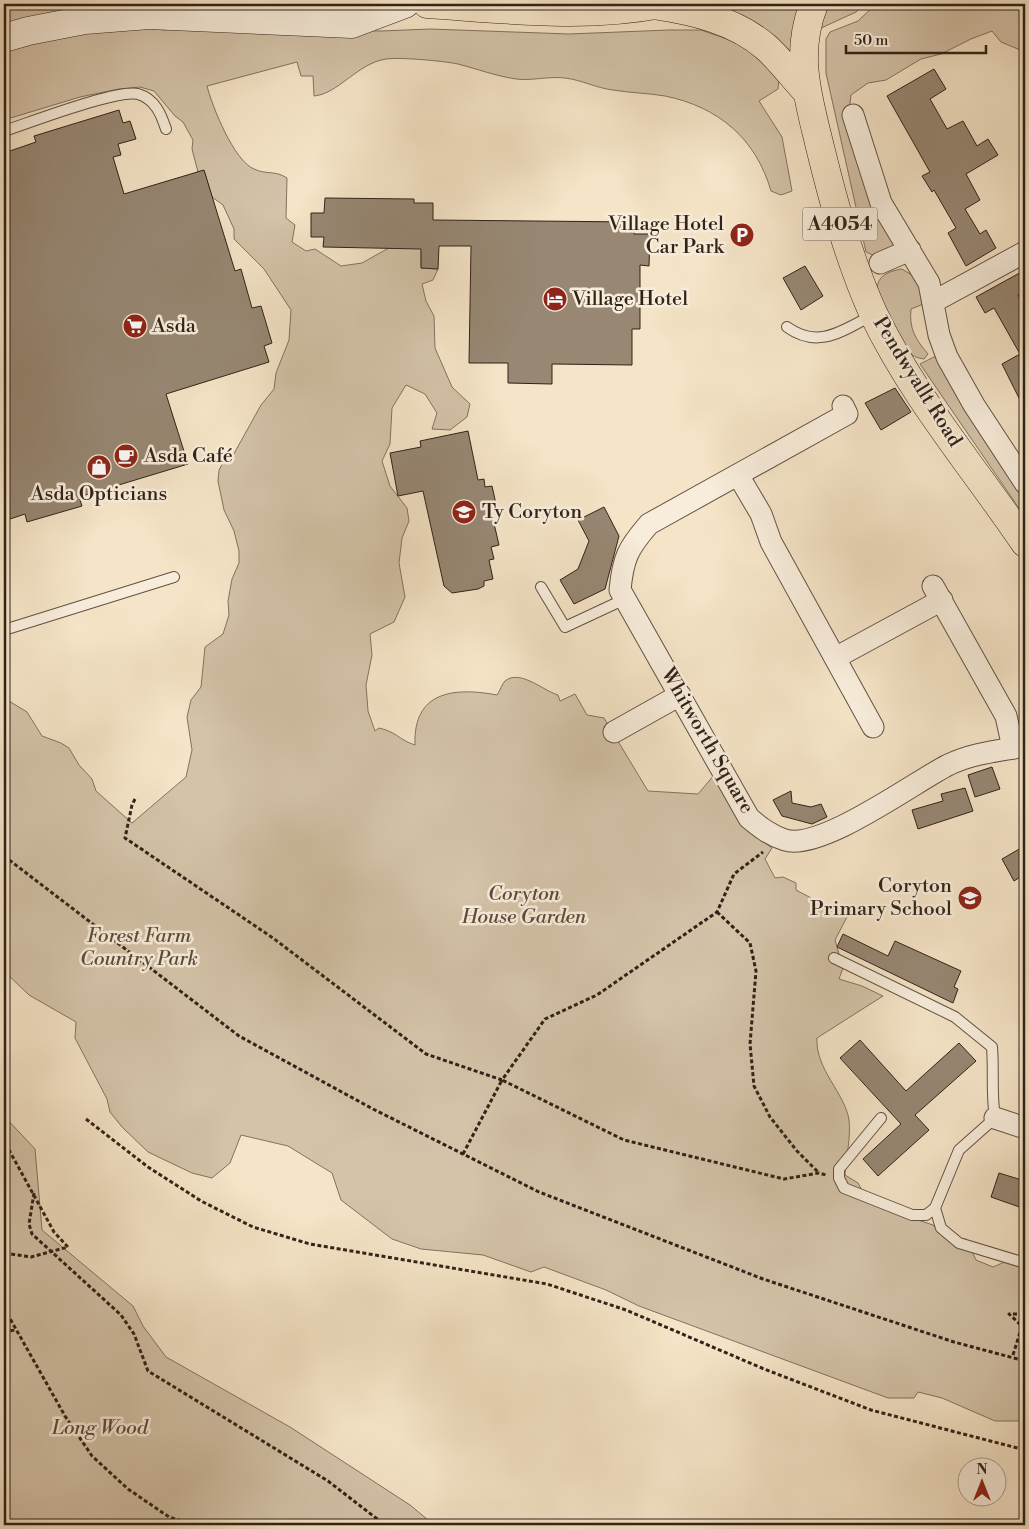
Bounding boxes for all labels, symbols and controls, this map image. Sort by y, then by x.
scale bar [846,22,986,54]
text: 50 m [854,31,888,50]
road number: A4054 [802,208,878,240]
place label: Village Hotel Car Park [607,212,726,260]
parking icon: Village Hotel Car Park [729,222,755,248]
hotel icon: Village Hotel [542,286,568,312]
place label: Village Hotel [571,287,688,312]
street label: Pendwyallt Road [867,312,967,452]
supermarket icon: Asda [122,313,148,339]
place label: Asda [151,314,197,339]
cafe icon: Asda Café [113,443,139,469]
place label: Asda Café [143,444,233,469]
shop icon: Asda Opticians [86,454,112,480]
place label: Asda Opticians [30,482,167,507]
school or university icon: Ty Coryton [451,499,477,525]
place label: Ty Coryton [482,500,582,525]
street label: Whitworth Square [654,663,759,819]
place label: Coryton Primary School [810,874,952,922]
park label: Coryton House Garden [461,882,587,930]
school or university icon: Coryton Primary School [957,885,983,911]
park label: Forest Farm Country Park [80,924,198,972]
park label: Long Wood [51,1416,149,1441]
north arrow [956,1456,1006,1506]
text: N [976,1461,988,1479]

